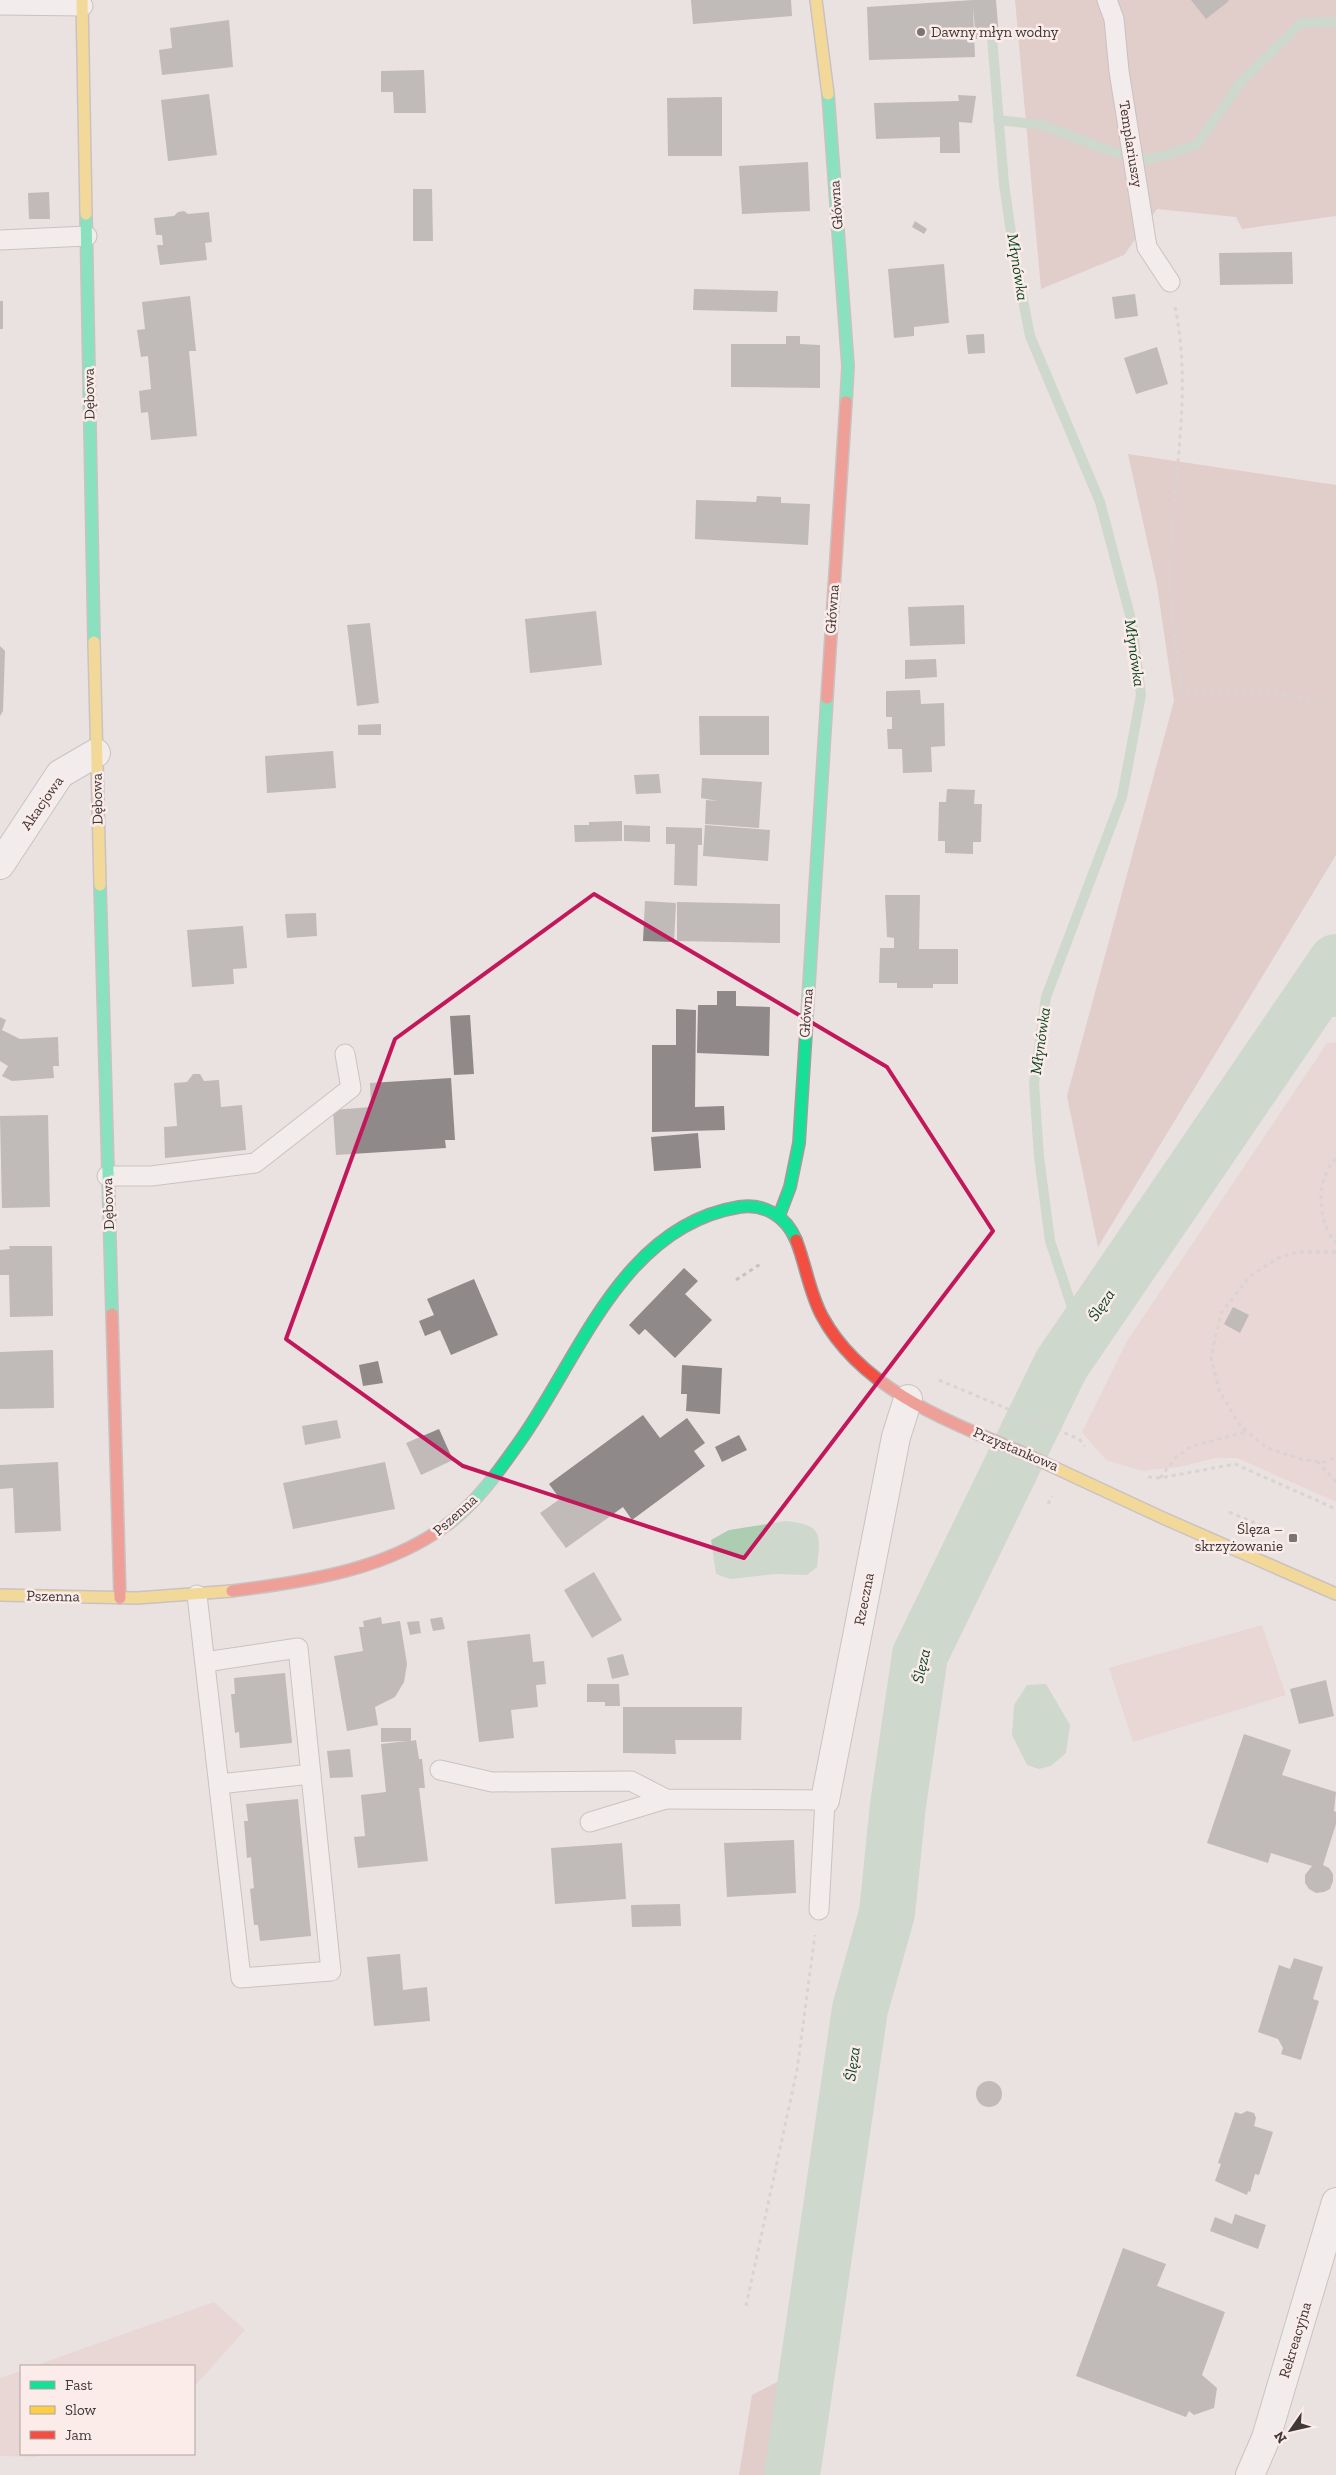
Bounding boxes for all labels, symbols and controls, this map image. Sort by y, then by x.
place label: Dawny młyn wodny [931,23,1059,41]
marker: Dawny młyn wodny [915,26,927,38]
street label: Templariuszy [1115,99,1147,189]
street label: Główna [825,180,847,230]
water label: Młynówka [1003,232,1033,302]
street label: Dębowa [80,368,98,420]
street label: Główna [821,584,843,634]
water label: Młynówka [1121,618,1149,688]
street label: Akacjowa [17,773,67,833]
street label: Dębowa [88,773,106,825]
street label: Główna [795,988,817,1038]
water label: Młynówka [1026,1006,1054,1076]
street label: Dębowa [98,1178,118,1230]
water label: Ślęza [1083,1285,1119,1325]
street label: Przystankowa [971,1423,1061,1475]
street label: Pszenna [429,1490,481,1540]
place label: Ślęza – skrzyżowanie [1195,1520,1283,1555]
marker: Ślęza – skrzyżowanie [1287,1532,1299,1544]
street label: Rzeczna [850,1571,878,1627]
street label: Pszenna [26,1587,80,1605]
water label: Ślęza [908,1647,934,1685]
water label: Ślęza [840,2046,864,2082]
street label: Rekreacyjna [1275,2300,1315,2380]
legend [20,2365,195,2455]
text: Fast [65,2376,93,2394]
text: Slow [65,2401,97,2419]
north arrow [1266,2405,1316,2455]
text: Jam [65,2426,92,2444]
text: N [1270,2428,1291,2446]

